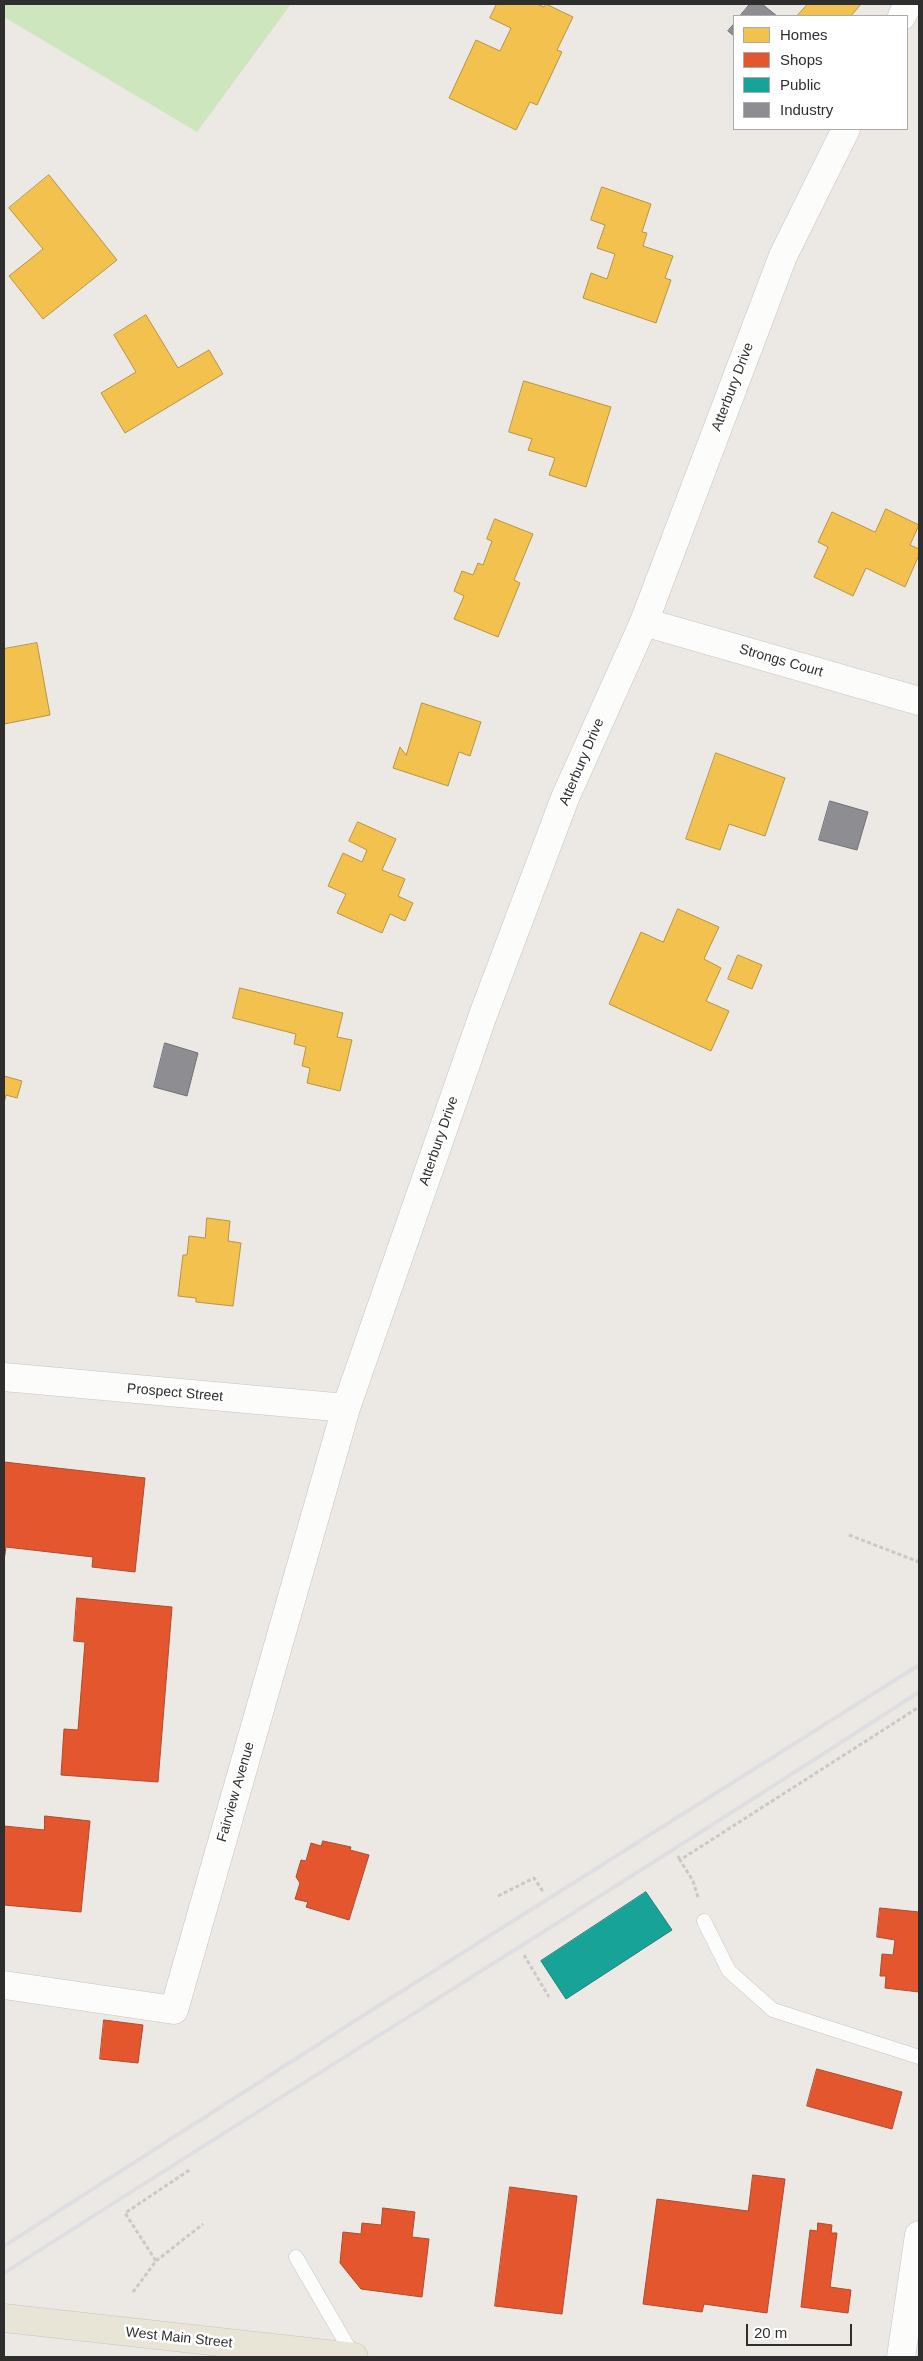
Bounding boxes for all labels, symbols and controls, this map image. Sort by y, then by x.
legend [733,15,908,130]
text: Homes [780,26,828,43]
text: Shops [780,51,823,68]
text: Public [780,76,821,93]
text: Industry [780,101,833,118]
street label: Atterbury Drive [708,340,758,434]
street label: Strongs Court [737,641,825,681]
street label: Atterbury Drive [556,716,608,808]
street label: Atterbury Drive [416,1094,462,1188]
street label: Prospect Street [126,1380,224,1406]
street label: Fairview Avenue [214,1740,258,1844]
scale bar [748,2314,854,2346]
street label: West Main Street [125,2324,233,2352]
text: 20 m [754,2324,787,2341]

